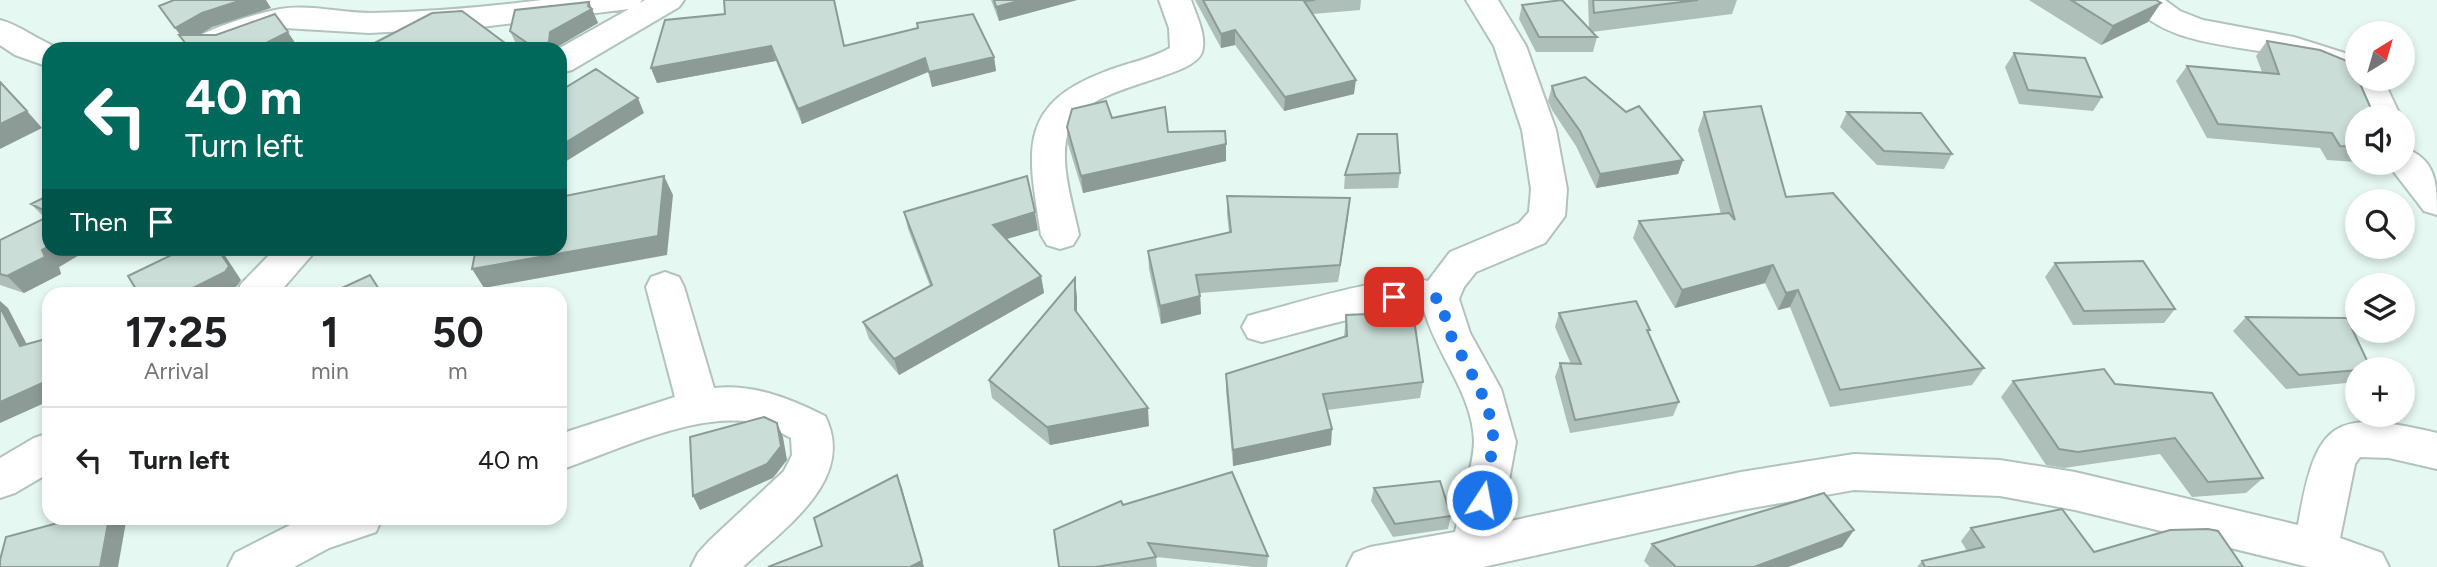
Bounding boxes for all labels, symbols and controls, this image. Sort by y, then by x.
north arrow [2345,21,2415,91]
map controls [2345,21,2415,427]
text: 40 m [185,67,302,126]
icon: left [70,70,161,161]
button: sound [2345,105,2415,175]
text: Turn left [185,127,304,165]
button: search [2345,189,2415,259]
icon: arrive [142,203,180,241]
text: Then [70,206,128,238]
pin [1364,267,1424,327]
button: layers [2345,273,2415,343]
icon: arrive [1375,278,1413,316]
text: 17:25 [125,307,228,358]
text: 1 [321,307,339,358]
text: 50 [432,307,484,358]
text: Arrival [144,357,209,385]
text: min [311,357,349,385]
text: m [448,357,468,385]
button: + [2345,357,2415,427]
icon: left [70,441,108,479]
text: Turn left [129,444,230,476]
text: 40 m [478,444,539,476]
position arrow [1445,463,1519,537]

